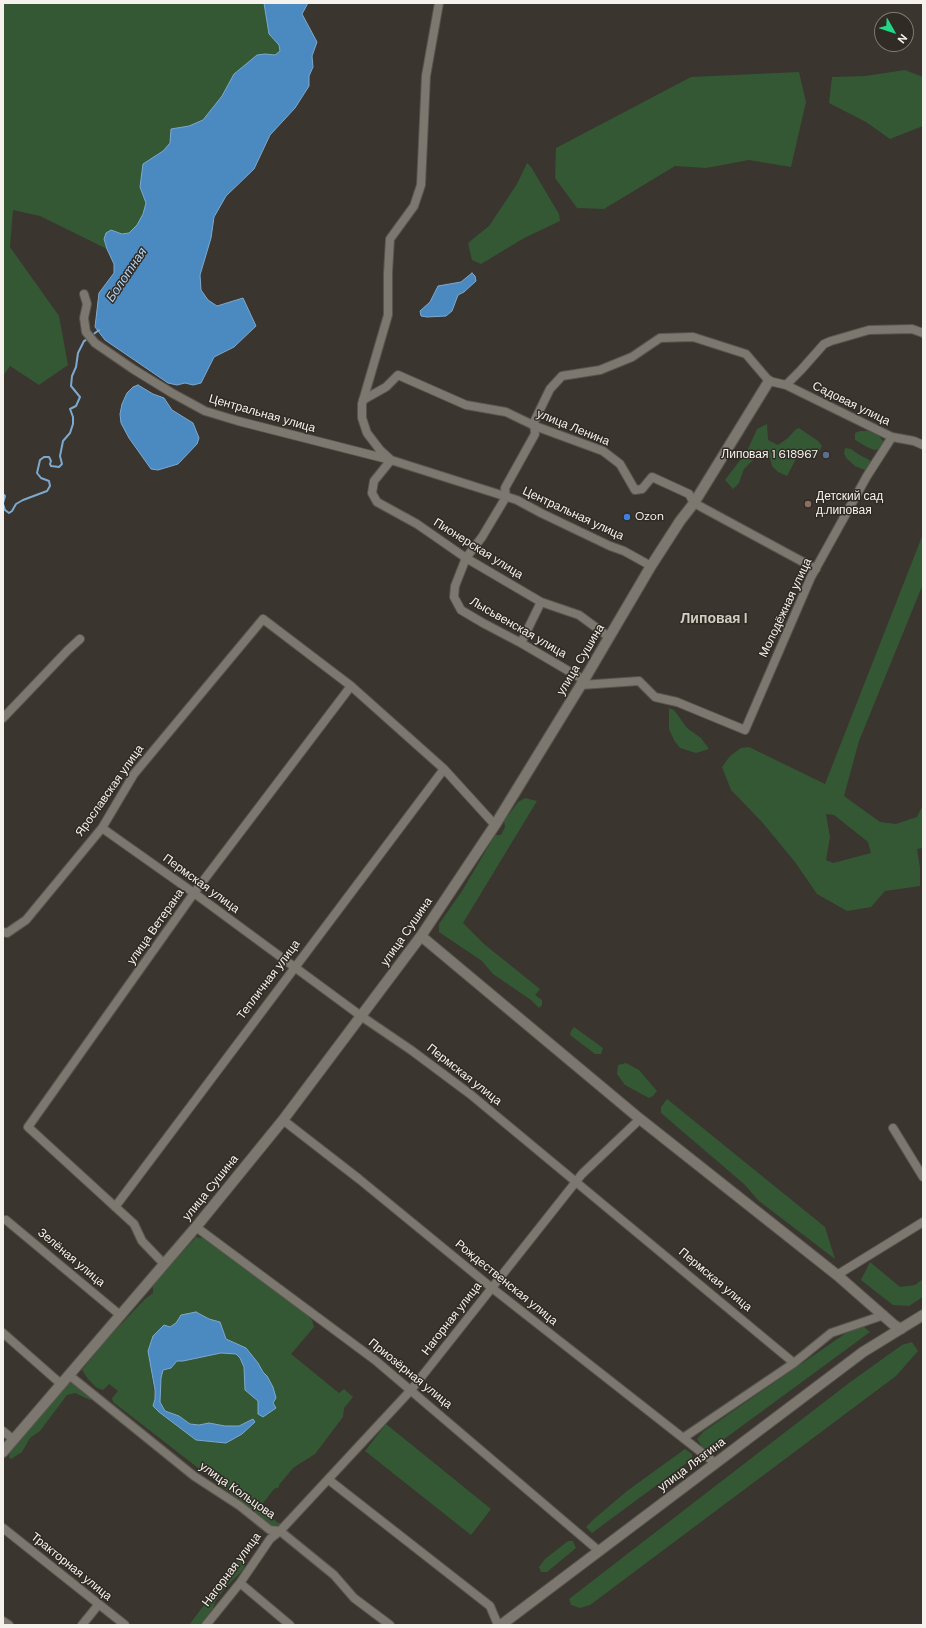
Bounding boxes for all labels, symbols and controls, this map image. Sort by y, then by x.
north arrow [874,12,914,52]
text: N [895,31,911,46]
water label: Болотная [103,245,151,305]
street label: Садовая улица [810,379,892,429]
street label: Центральная улица [207,392,317,436]
street label: улица Ленина [534,407,612,449]
place label: Липовая 1 618967 [721,448,818,462]
marker: Липовая 1 618967 [821,450,831,460]
street label: Центральная улица [520,484,626,544]
place label: Детский сад д.липовая [816,490,883,518]
marker: Детский сад д.липовая [803,499,813,509]
place label: Ozon [635,510,664,524]
marker: Ozon [622,512,632,522]
street label: Пионерская улица [431,516,525,582]
street label: Молодёжная улица [757,556,815,660]
street label: Лысьвенская улица [467,594,569,662]
district label: Липовая I [681,611,747,627]
street label: улица Сушина [554,622,608,698]
street label: Ярославская улица [73,742,147,840]
street label: Пермская улица [160,851,242,917]
street label: улица Ветерана [125,886,187,968]
street label: улица Сушина [378,895,436,969]
street label: Тепличная улица [234,937,304,1023]
street label: Пермская улица [424,1041,504,1109]
street label: улица Сушина [180,1152,242,1224]
street label: Зелёная улица [35,1226,107,1290]
street label: Рождественская улица [452,1237,560,1329]
street label: Пермская улица [675,1245,755,1315]
street label: Нагорная улица [419,1280,485,1358]
street label: Приозёрная улица [365,1336,455,1412]
street label: улица Лязгина [656,1435,728,1495]
street label: улица Кольцова [196,1460,278,1522]
street label: Тракторная улица [28,1530,114,1604]
street label: Нагорная улица [200,1530,264,1610]

